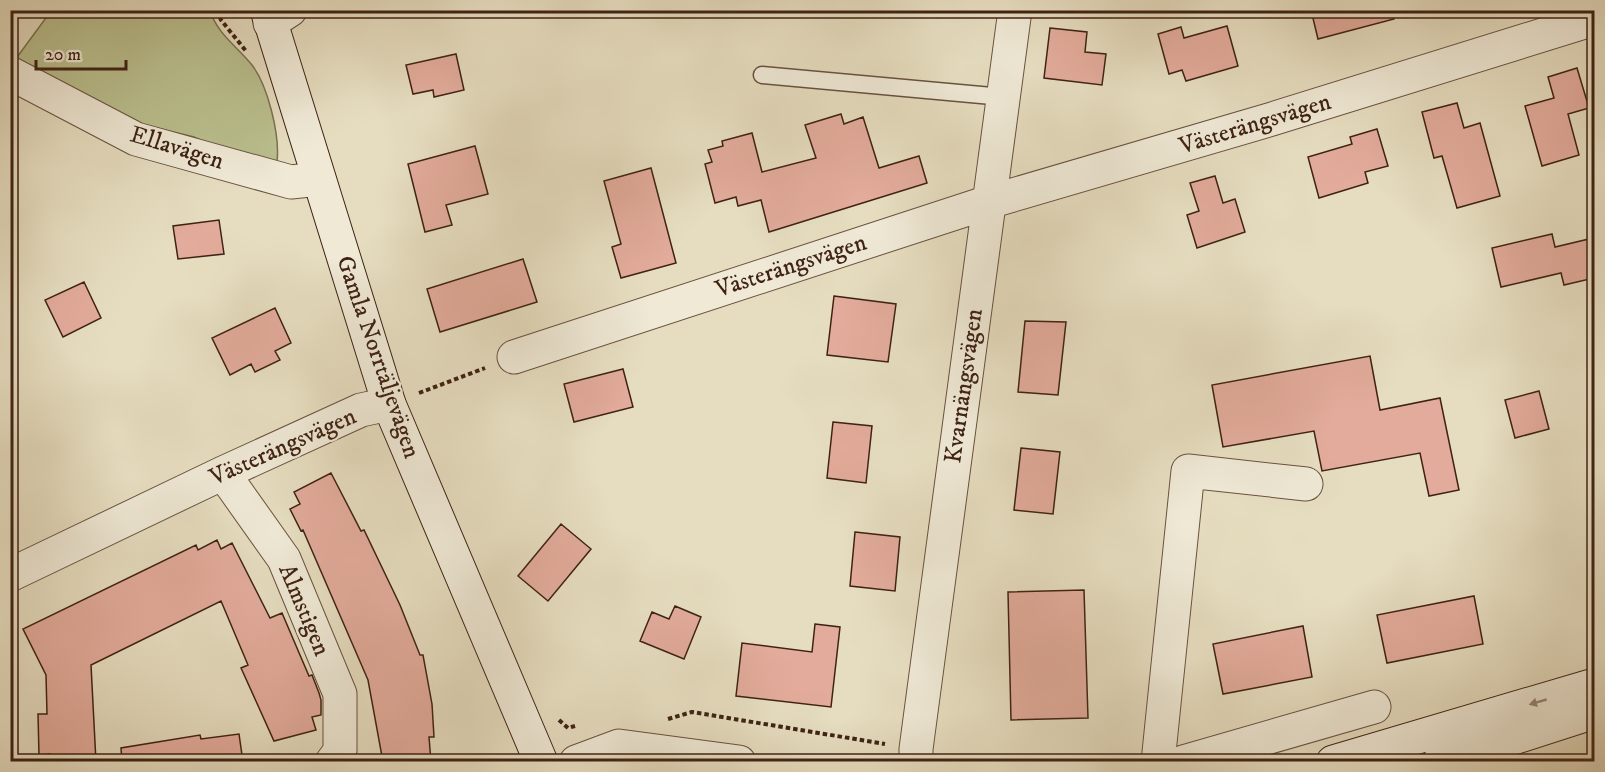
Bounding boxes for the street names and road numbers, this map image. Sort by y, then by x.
street label: Västerängsvägen [1175,87,1335,162]
street label: Ellavägen [126,120,228,177]
street label: Västerängsvägen [711,227,871,305]
street label: Gamla Norrtäljevägen [329,252,427,463]
street label: Kvarnängsvägen [938,306,990,465]
street label: Västerängsvägen [204,401,361,493]
street label: Almstigen [271,560,337,661]

